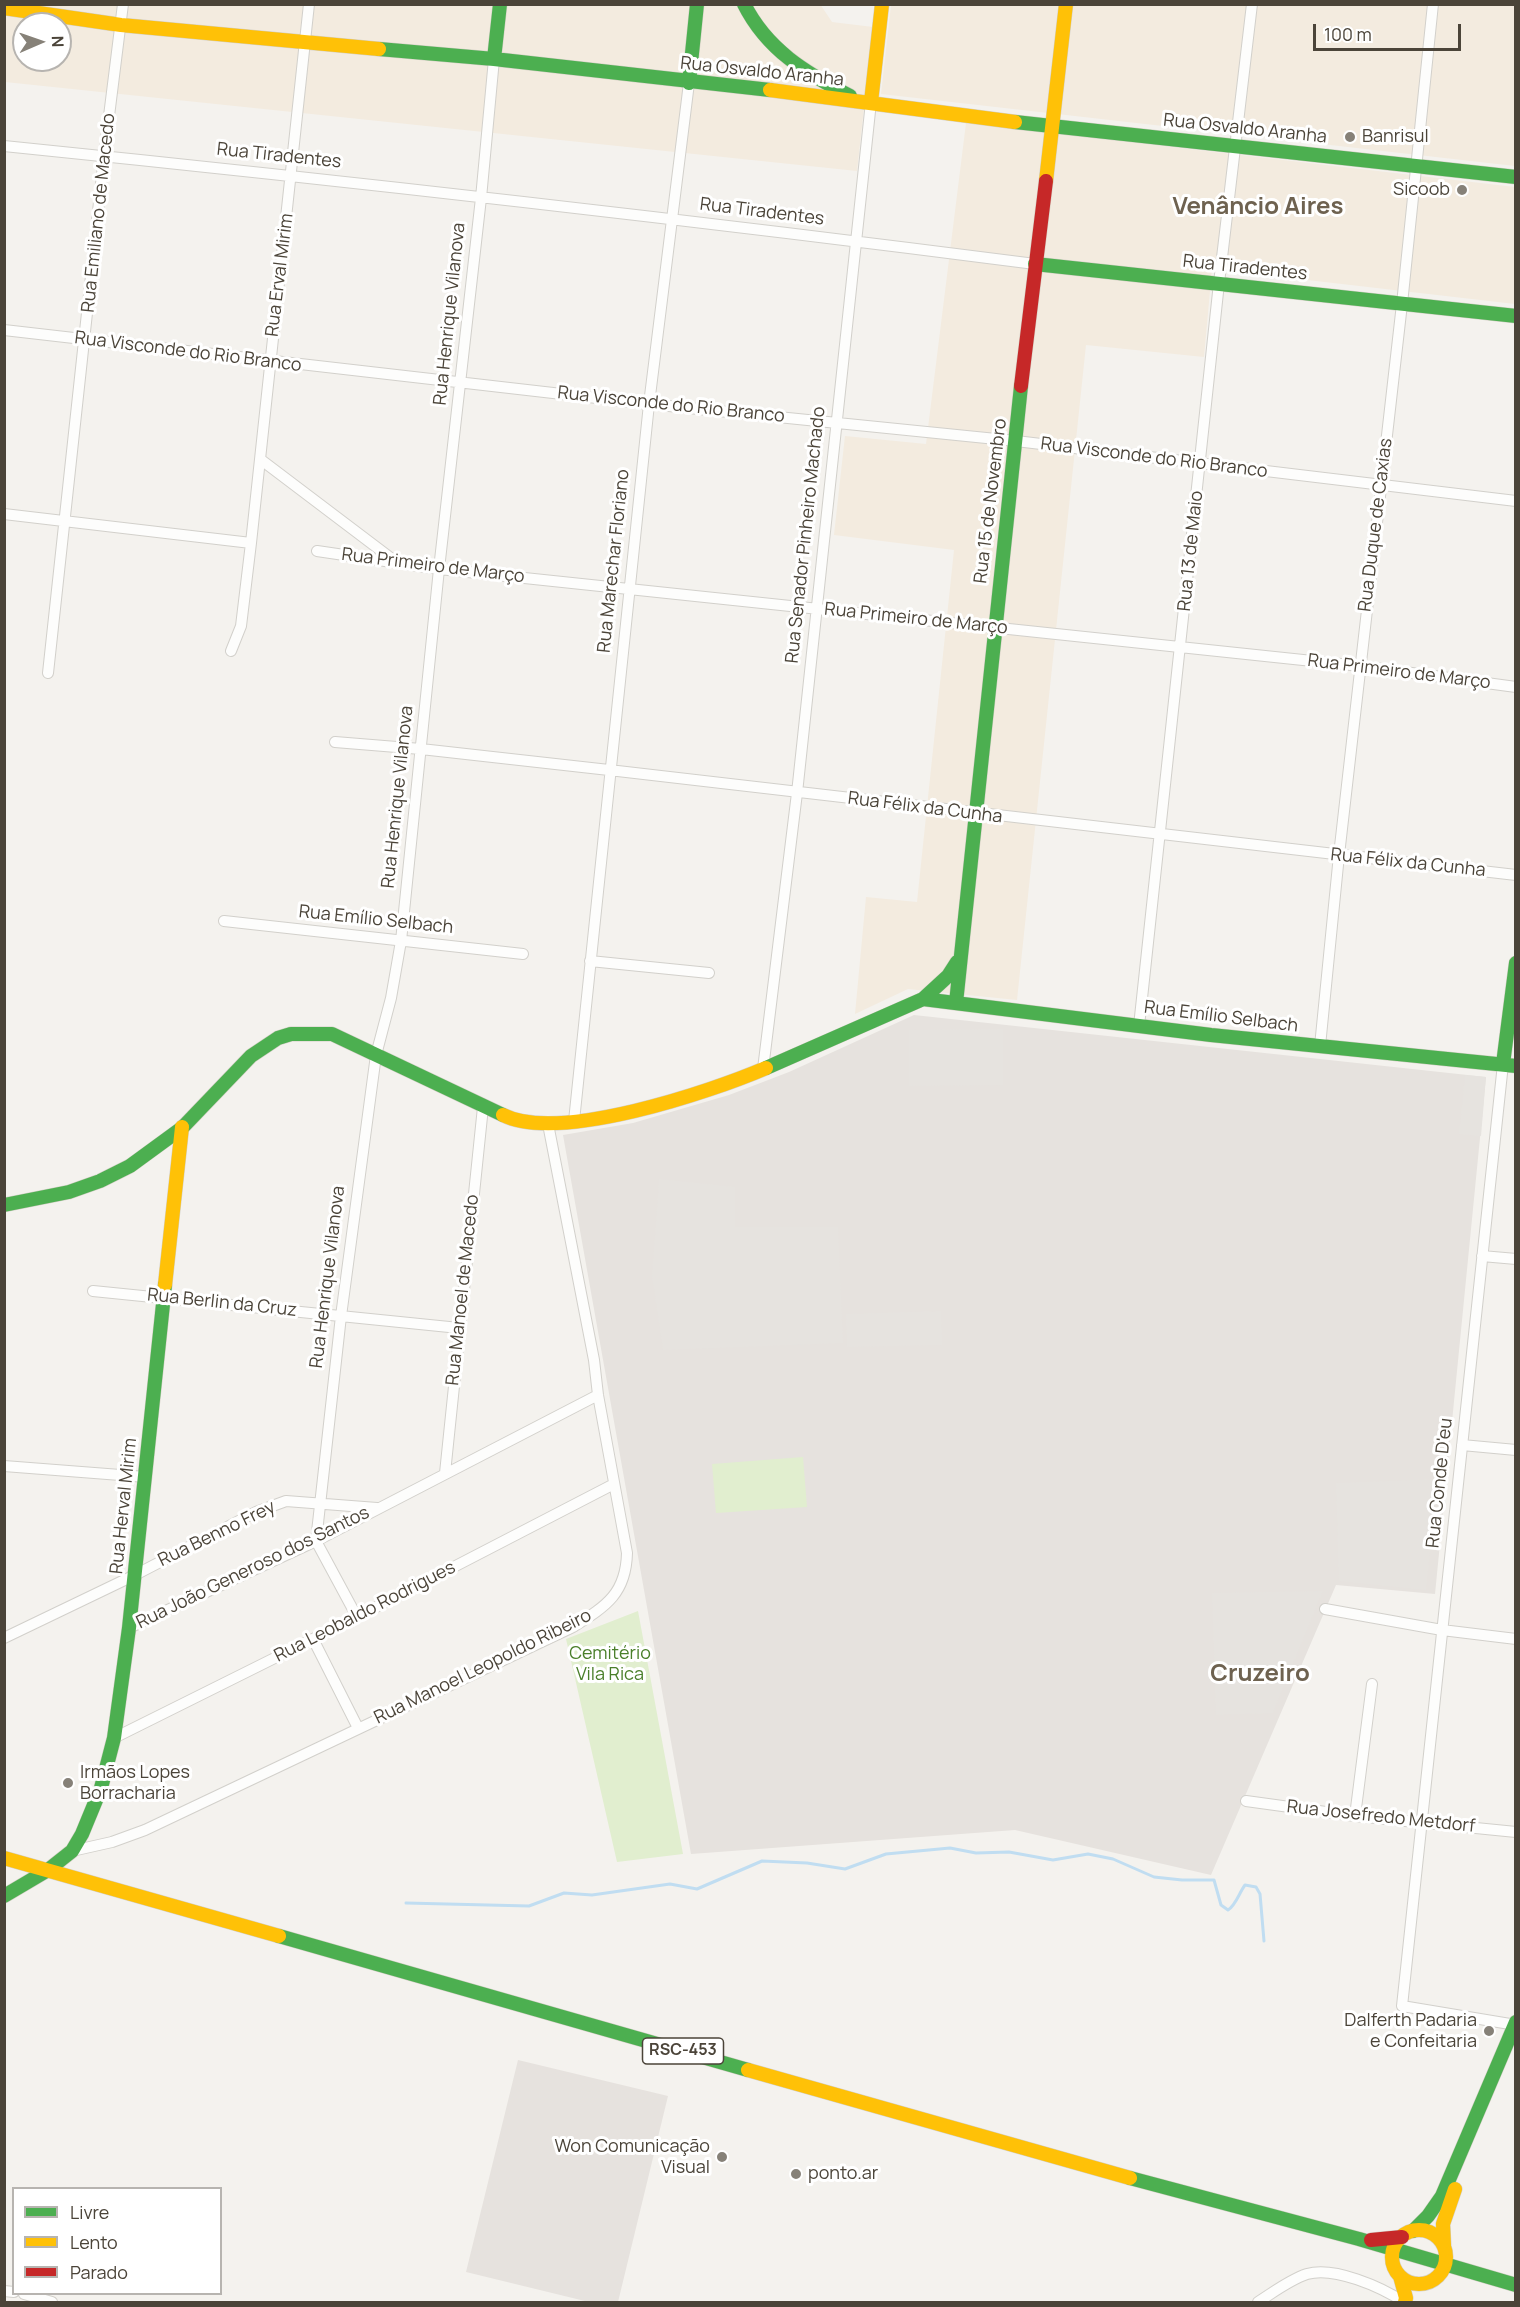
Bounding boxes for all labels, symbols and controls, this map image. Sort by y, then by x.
north arrow [12,12,72,72]
scale bar [1316,12,1464,50]
text: 100 m [1324,22,1372,46]
text: N [47,35,69,48]
street label: Rua Osvaldo Aranha [679,53,845,91]
street label: Rua Osvaldo Aranha [1162,110,1328,148]
street label: Rua Emiliano de Macedo [78,112,120,314]
place label: Banrisul [1362,126,1429,148]
marker: Banrisul [1343,130,1357,144]
street label: Rua Tiradentes [216,139,342,173]
place label: Sicoob [1393,179,1450,201]
marker: Sicoob [1455,183,1469,197]
district label: Venâncio Aires [1172,193,1344,221]
street label: Rua Tiradentes [699,194,825,230]
street label: Rua Erval Mirim [262,212,298,338]
street label: Rua Henrique Vilanova [430,222,470,406]
street label: Rua Tiradentes [1182,251,1308,285]
street label: Rua Visconde do Rio Branco [73,327,303,377]
street label: Rua Visconde do Rio Branco [556,382,786,428]
street label: Rua Senador Pinheiro Machado [782,406,830,664]
street label: Rua 15 de Novembro [970,417,1012,585]
street label: Rua Visconde do Rio Branco [1039,433,1269,483]
street label: Rua Duque de Caxias [1355,437,1397,613]
street label: Rua Marechar Floriano [594,468,634,654]
street label: Rua 13 de Maio [1174,490,1208,612]
street label: Rua Primeiro de Março [340,544,526,588]
street label: Rua Primeiro de Março [823,599,1009,639]
street label: Rua Primeiro de Março [1306,650,1492,694]
street label: Rua Henrique Vilanova [378,705,418,889]
street label: Rua Félix da Cunha [846,788,1004,828]
street label: Rua Félix da Cunha [1330,844,1486,882]
street label: Rua Emílio Selbach [298,901,454,939]
street label: Rua Emílio Selbach [1143,997,1299,1037]
street label: Rua Henrique Vilanova [306,1185,350,1369]
street label: Rua Manoel de Macedo [442,1193,484,1387]
street label: Rua Berlin da Cruz [146,1284,298,1322]
street label: Rua Conde D'eu [1422,1417,1458,1549]
street label: Rua Herval Mirim [106,1437,142,1575]
street label: Rua Benno Frey [155,1496,279,1572]
street label: Rua João Generoso dos Santos [133,1502,373,1634]
street label: Rua Leobaldo Rodrigues [271,1557,459,1667]
street label: Rua Manoel Leopoldo Ribeiro [371,1605,595,1729]
park label: Cemitério Vila Rica [569,1643,651,1686]
district label: Cruzeiro [1210,1660,1310,1688]
place label: Irmãos Lopes Borracharia [80,1762,190,1804]
marker: Irmãos Lopes Borracharia [61,1776,75,1790]
street label: Rua Josefredo Metdorf [1286,1796,1476,1838]
place label: Dalferth Padaria e Confeitaria [1344,2010,1477,2052]
marker: Dalferth Padaria e Confeitaria [1482,2024,1496,2038]
road number: RSC-453 [642,2038,724,2064]
place label: Won Comunicação Visual [554,2136,710,2178]
marker: Won Comunicação Visual [715,2150,729,2164]
place label: ponto.ar [808,2163,878,2185]
marker: ponto.ar [789,2167,803,2181]
legend [12,2187,222,2295]
text: Livre [70,2200,109,2224]
text: Lento [70,2230,118,2254]
text: Parado [70,2260,128,2284]

